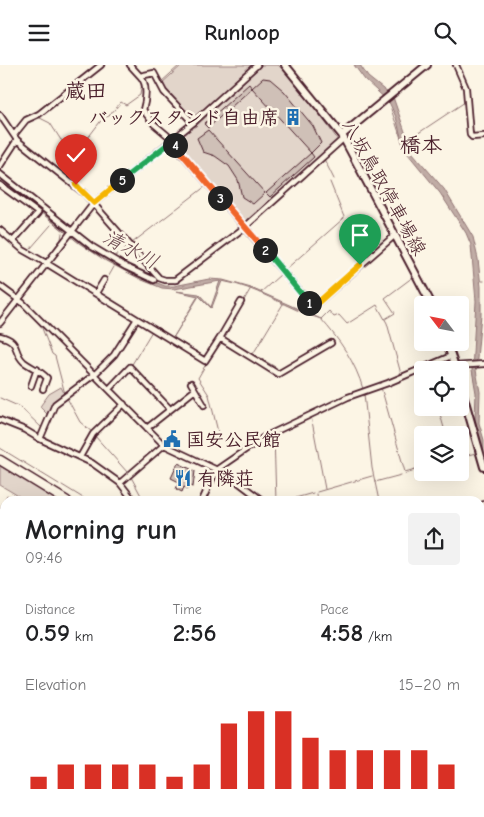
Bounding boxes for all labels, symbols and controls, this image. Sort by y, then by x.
icon: menu [25,19,53,47]
icon: search [431,19,459,47]
text: Runloop [204,20,280,46]
district label: 蔵田 [65,79,107,103]
place label: バックスタンド自由席 [89,107,279,129]
building icon: バックスタンド自由席 [283,107,303,127]
street label: 八坂鳥取停車場線 [338,116,431,259]
pin: 4 [162,133,188,157]
district label: 橋本 [400,133,442,157]
pin [55,134,97,185]
text: 4 [172,137,179,154]
icon: check [62,141,90,169]
pin: 5 [110,167,134,193]
text: 5 [119,172,126,189]
pin: 3 [208,185,232,211]
text: 3 [217,190,224,207]
pin [339,214,381,265]
icon: arrive [346,221,374,249]
water label: 清水川 [99,225,163,274]
pin: 2 [252,237,278,263]
text: 2 [262,242,269,259]
pin: 1 [296,291,322,315]
text: 1 [307,295,312,312]
north arrow [414,296,469,351]
map controls [414,296,469,481]
button: locate [414,361,469,416]
button: layers [414,426,469,481]
public building icon: 国安公民館 [162,429,182,449]
place label: 国安公民館 [186,429,281,451]
restaurant icon: 有隣荘 [173,468,193,488]
place label: 有隣荘 [197,468,254,490]
button: share [408,513,460,565]
text: Morning run [25,514,177,546]
text: 09:46 [25,549,63,567]
text: Distance [25,601,75,618]
text: Time [173,601,202,618]
text: Pace [320,601,349,618]
text: 0.59 [25,618,70,647]
text: 2:56 [173,618,217,647]
text: 4:58 [320,618,363,647]
text: km [70,628,93,645]
text: /km [363,628,392,645]
text: Elevation [25,676,86,694]
text: 15–20 m [399,676,460,694]

